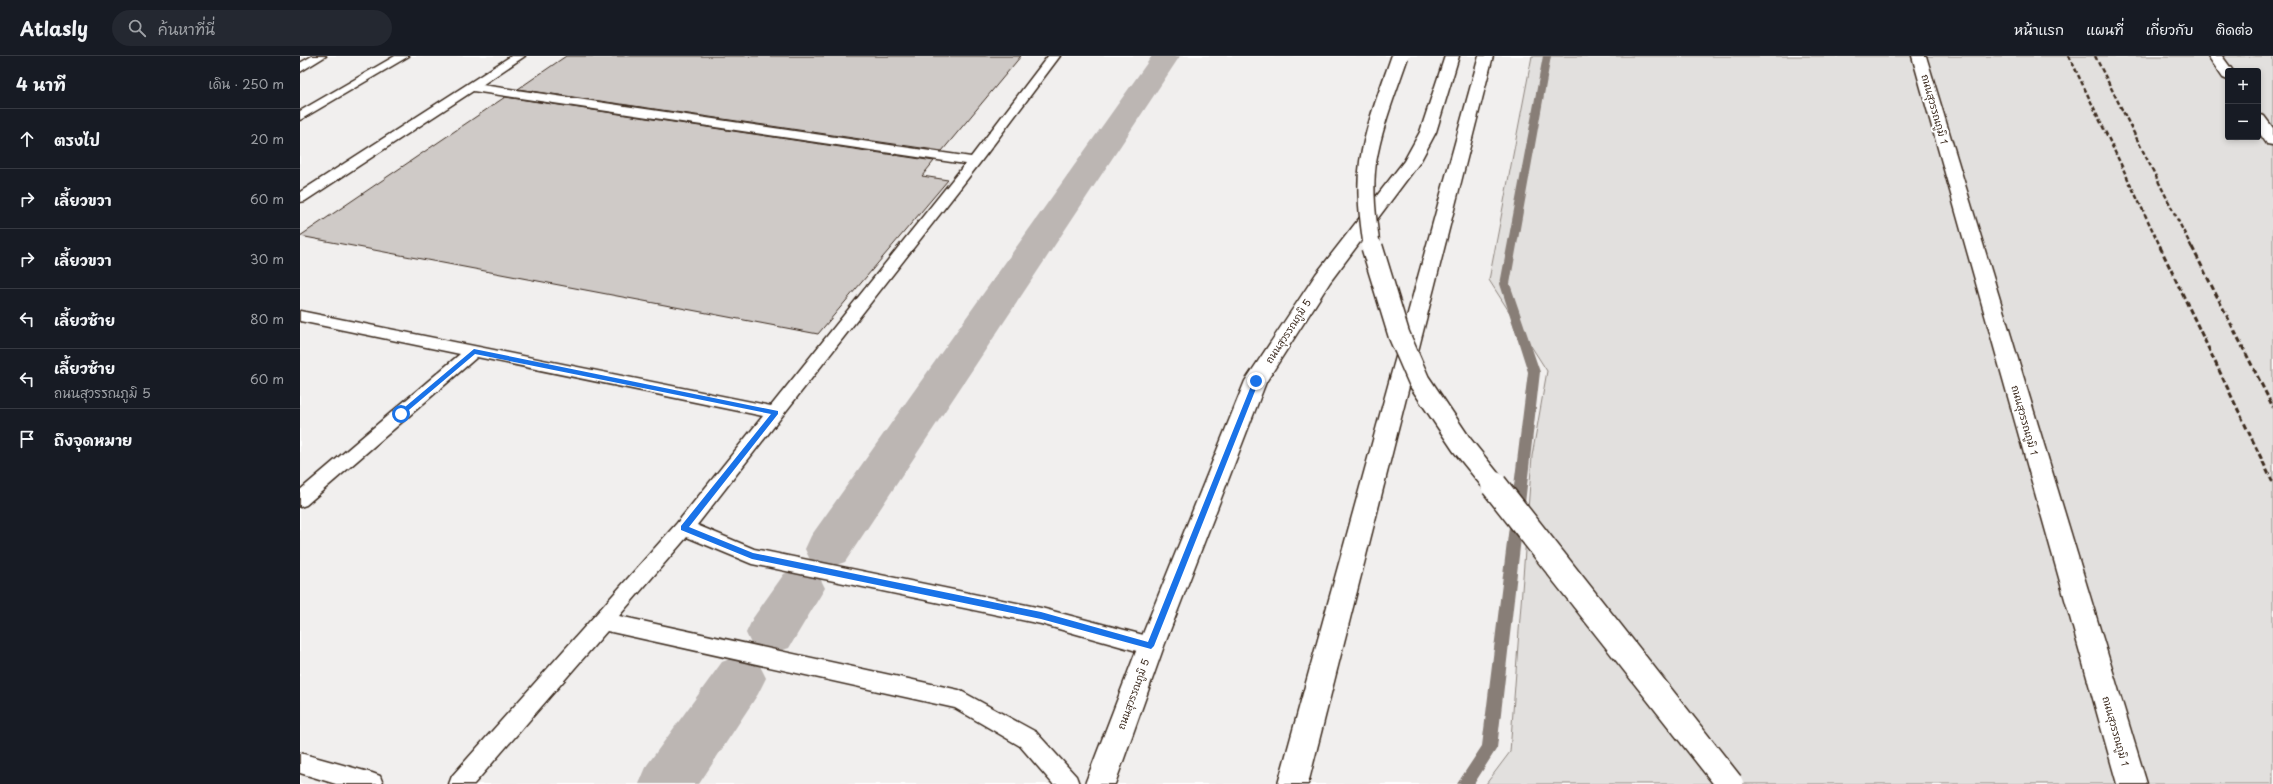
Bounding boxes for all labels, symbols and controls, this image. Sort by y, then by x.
search box [112,10,392,46]
text: Atlasly [20,14,88,42]
icon: search [126,17,148,39]
text: ค้นหาที่นี่ [158,17,215,40]
text: หน้าแรก [2014,19,2064,40]
text: แผนที่ [2086,19,2124,40]
text: เกี่ยวกับ [2146,19,2193,40]
text: ติดต่อ [2215,19,2253,40]
map controls [2225,68,2261,140]
button: + [2225,68,2261,104]
text: 4 นาที [16,71,66,97]
street label: ถนนสุวรรณภูมิ 1 [1916,72,1953,146]
text: เดิน · 250 m [209,74,284,93]
button: − [2225,104,2261,140]
icon: ahead [16,128,38,150]
text: ตรงไป [54,128,100,151]
text: 20 m [250,129,284,148]
icon: right [16,188,38,210]
text: เลี้ยวขวา [54,188,112,211]
text: 60 m [250,189,284,208]
icon: right [16,248,38,270]
text: เลี้ยวขวา [54,248,112,271]
text: 30 m [250,249,284,268]
street label: ถนนสุวรรณภูมิ 5 [1261,295,1316,367]
icon: left [16,308,38,330]
text: เลี้ยวซ้าย [54,308,115,331]
text: 80 m [250,309,284,328]
text: เลี้ยวซ้าย [54,356,115,379]
icon: left [16,368,38,390]
text: 60 m [250,369,284,388]
route end [1247,372,1265,390]
text: ถนนสุวรรณภูมิ 5 [54,383,151,402]
street label: ถนนสุวรรณภูมิ 1 [2006,383,2043,457]
route start [392,405,410,423]
icon: arrive [16,428,38,450]
text: ถึงจุดหมาย [54,428,132,451]
street label: ถนนสุวรรณภูมิ 5 [1113,656,1154,732]
street label: ถนนสุวรรณภูมิ 1 [2097,694,2134,768]

